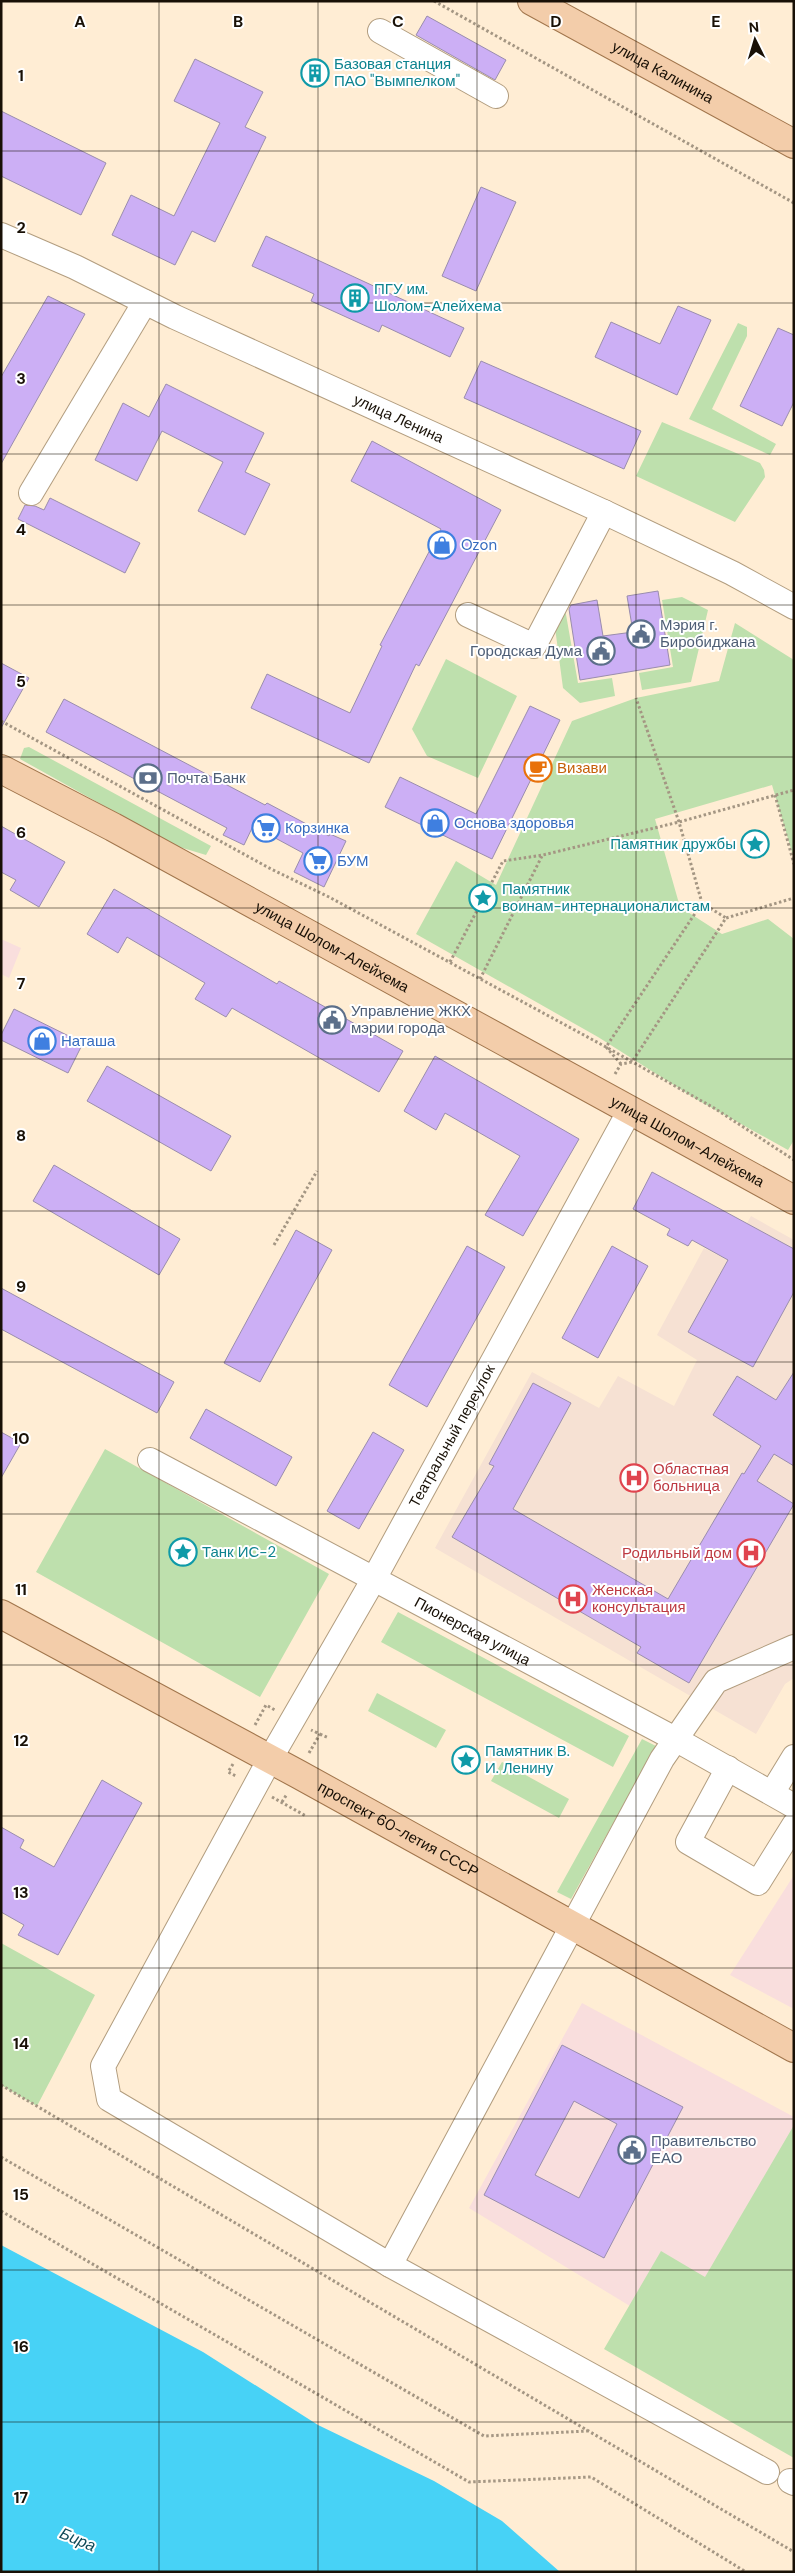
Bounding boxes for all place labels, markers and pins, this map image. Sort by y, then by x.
place label: Базовая станция ПАО "Вымпелком" [334,54,460,91]
building icon: Базовая станция ПАО "Вымпелком" [300,58,330,88]
place label: ПГУ им. Шолом-Алейхема [374,279,502,316]
building icon: ПГУ им. Шолом-Алейхема [340,283,370,313]
shop icon: Ozon [427,530,457,560]
place label: Ozon [461,535,497,555]
place label: Мэрия г. Биробиджана [660,615,756,652]
public building icon: Мэрия г. Биробиджана [626,619,656,649]
public building icon: Городская Дума [586,636,616,666]
place label: Городская Дума [470,641,583,661]
cafe icon: Визави [523,753,553,783]
place label: Визави [557,758,607,778]
bank icon: Почта Банк [133,763,163,793]
place label: Почта Банк [167,768,246,788]
shop icon: Основа здоровья [420,808,450,838]
supermarket icon: Корзинка [251,813,281,843]
place label: Основа здоровья [454,813,574,833]
place label: Корзинка [285,818,350,838]
place icon: Памятник дружбы [740,829,770,859]
place label: Памятник дружбы [610,834,736,854]
supermarket icon: БУМ [303,846,333,876]
place label: БУМ [337,851,369,871]
place label: Памятник воинам-интернационалистам [502,879,710,916]
place icon: Памятник воинам-интернационалистам [468,883,498,913]
place label: Управление ЖКХ мэрии города [351,1001,471,1038]
public building icon: Управление ЖКХ мэрии города [317,1005,347,1035]
shop icon: Наташа [27,1026,57,1056]
place label: Наташа [61,1031,116,1051]
place label: Областная больница [653,1459,729,1496]
hospital icon: Областная больница [619,1463,649,1493]
place icon: Танк ИС-2 [168,1537,198,1567]
hospital icon: Родильный дом [736,1538,766,1568]
place label: Танк ИС-2 [202,1542,276,1562]
place label: Родильный дом [622,1543,732,1563]
place label: Женская консультация [592,1580,686,1617]
hospital icon: Женская консультация [558,1584,588,1614]
place label: Памятник В. И. Ленину [485,1741,570,1778]
place icon: Памятник В. И. Ленину [451,1745,481,1775]
place label: Правительство ЕАО [651,2131,756,2168]
public building icon: Правительство ЕАО [617,2135,647,2165]

